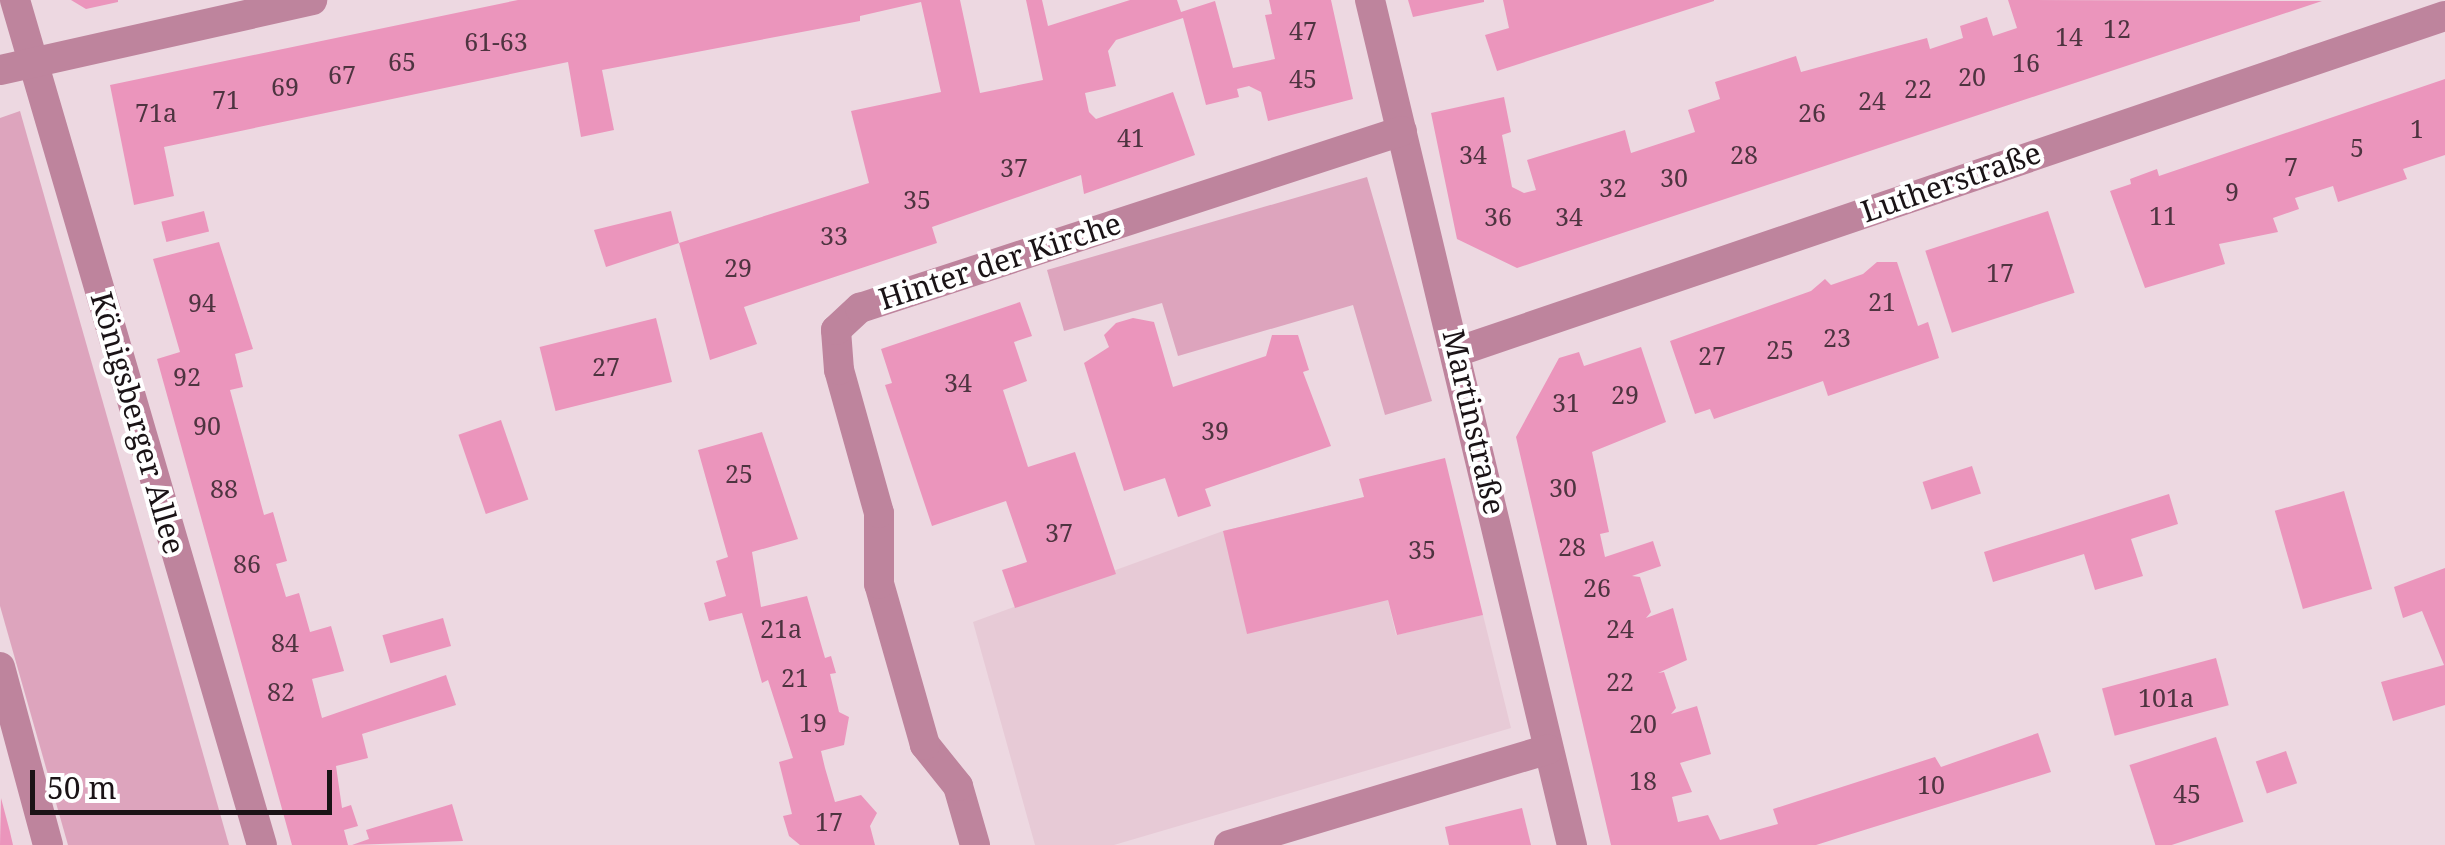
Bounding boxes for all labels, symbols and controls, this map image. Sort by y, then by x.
house number: 12 [2103,13,2131,43]
house number: 47 [1289,15,1317,45]
house number: 14 [2055,21,2083,51]
house number: 61-63 [464,26,528,56]
house number: 65 [388,46,416,76]
house number: 16 [2012,47,2040,77]
house number: 67 [328,59,356,89]
house number: 20 [1958,61,1986,91]
house number: 45 [1289,63,1317,93]
house number: 69 [271,71,299,101]
house number: 22 [1904,73,1932,103]
house number: 71 [212,84,240,114]
house number: 24 [1858,85,1886,115]
house number: 71a [135,97,177,127]
house number: 26 [1798,97,1826,127]
house number: 1 [2410,113,2424,143]
house number: 41 [1117,122,1145,152]
house number: 5 [2350,132,2364,162]
street label: Lutherstraße [1856,134,2046,230]
house number: 34 [1459,139,1487,169]
house number: 28 [1730,139,1758,169]
house number: 7 [2284,151,2298,181]
house number: 37 [1000,152,1028,182]
house number: 30 [1660,162,1688,192]
house number: 32 [1599,172,1627,202]
house number: 9 [2225,176,2239,206]
house number: 35 [903,184,931,214]
house number: 11 [2149,200,2177,230]
house number: 36 [1484,201,1512,231]
house number: 34 [1555,201,1583,231]
street label: Hinter der Kirche [874,205,1126,317]
house number: 33 [820,220,848,250]
house number: 29 [724,252,752,282]
house number: 17 [1986,257,2014,287]
house number: 21 [1868,286,1896,316]
house number: 94 [188,287,216,317]
street label: Königsberger Allee [83,288,193,558]
house number: 23 [1823,322,1851,352]
street label: Martinstraße [1435,326,1513,518]
house number: 25 [1766,334,1794,364]
house number: 27 [1698,340,1726,370]
house number: 27 [592,351,620,381]
house number: 92 [173,361,201,391]
house number: 34 [944,367,972,397]
house number: 29 [1611,379,1639,409]
house number: 31 [1552,387,1580,417]
house number: 90 [193,410,221,440]
house number: 39 [1201,415,1229,445]
house number: 25 [725,458,753,488]
house number: 30 [1549,472,1577,502]
house number: 88 [210,473,238,503]
house number: 37 [1045,517,1073,547]
house number: 28 [1558,531,1586,561]
house number: 35 [1408,534,1436,564]
house number: 86 [233,548,261,578]
house number: 26 [1583,572,1611,602]
house number: 21a [760,613,802,643]
house number: 24 [1606,613,1634,643]
house number: 84 [271,627,299,657]
house number: 21 [781,662,809,692]
house number: 22 [1606,666,1634,696]
house number: 82 [267,676,295,706]
house number: 101a [2138,682,2194,712]
house number: 19 [799,707,827,737]
house number: 20 [1629,708,1657,738]
scale bar [35,750,338,812]
house number: 18 [1629,765,1657,795]
text: 50 m [47,767,117,808]
house number: 10 [1917,769,1945,799]
house number: 45 [2173,778,2201,808]
house number: 17 [815,806,843,836]

